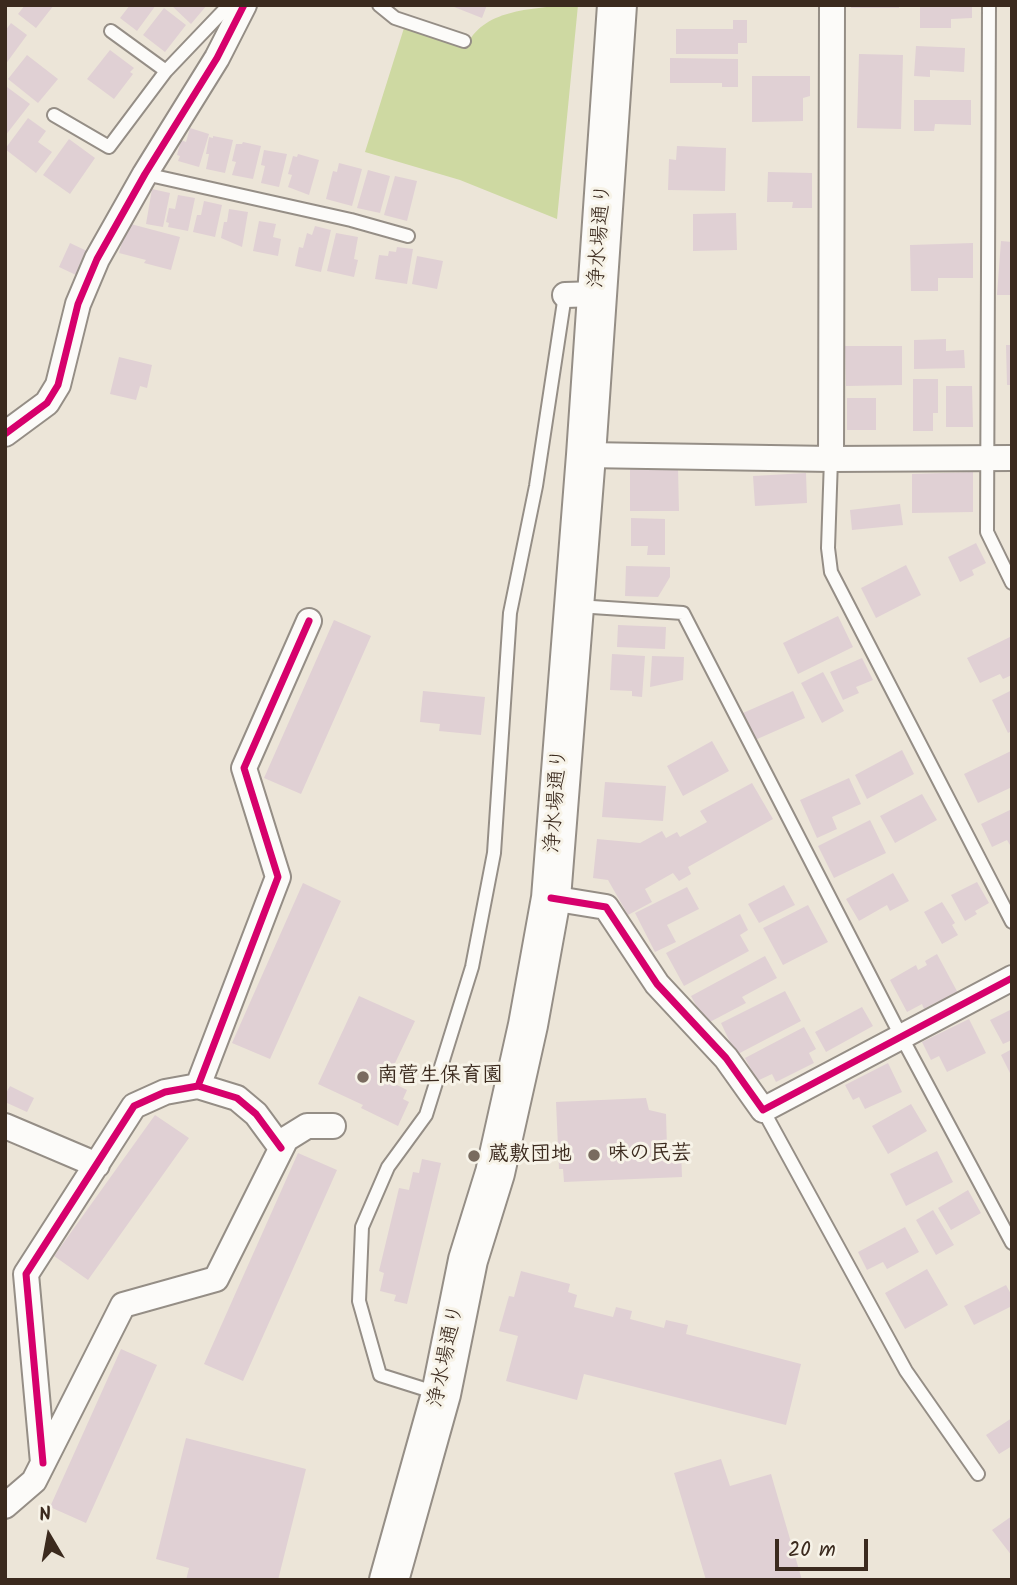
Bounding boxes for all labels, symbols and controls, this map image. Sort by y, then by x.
street label: 浄水場通り [586,183,618,289]
street label: 浄水場通り [542,748,574,854]
place label: 南菅生保育園 [377,1064,503,1090]
marker: 南菅生保育園 [355,1069,371,1085]
place label: 味の民芸 [608,1142,692,1168]
place label: 蔵敷団地 [488,1143,572,1169]
marker: 味の民芸 [586,1147,602,1163]
marker: 蔵敷団地 [466,1148,482,1164]
street label: 浄水場通り [425,1302,471,1410]
text: N [37,1500,54,1531]
north arrow [14,1501,84,1571]
scale bar [779,1526,872,1570]
text: 20 m [788,1534,836,1567]

